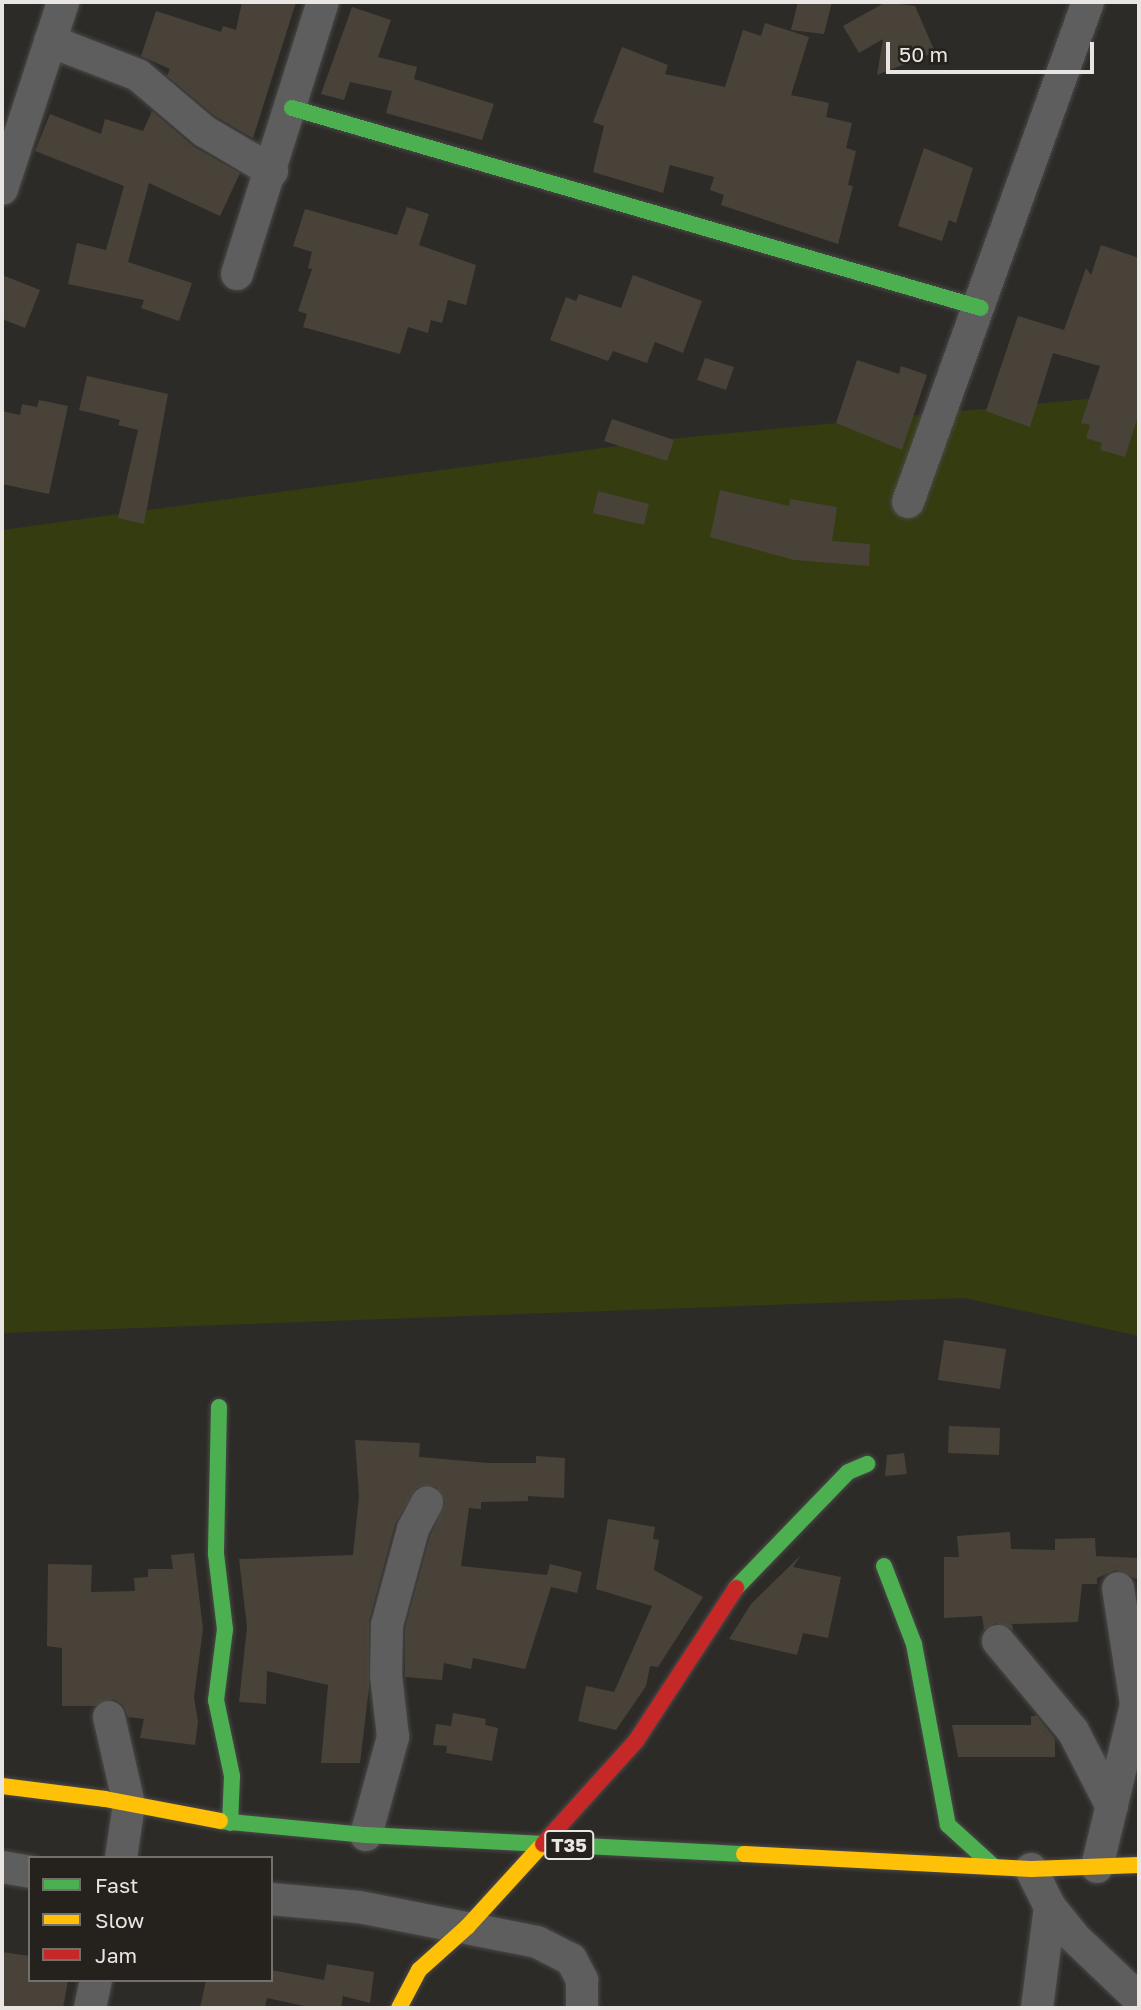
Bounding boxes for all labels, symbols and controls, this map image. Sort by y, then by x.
scale bar [889,28,1097,72]
text: 50 m [899,41,948,67]
road number: T35 [543,1829,595,1860]
legend [28,1856,273,1982]
text: Fast [95,1872,138,1898]
text: Slow [95,1907,144,1933]
text: Jam [95,1942,137,1968]

